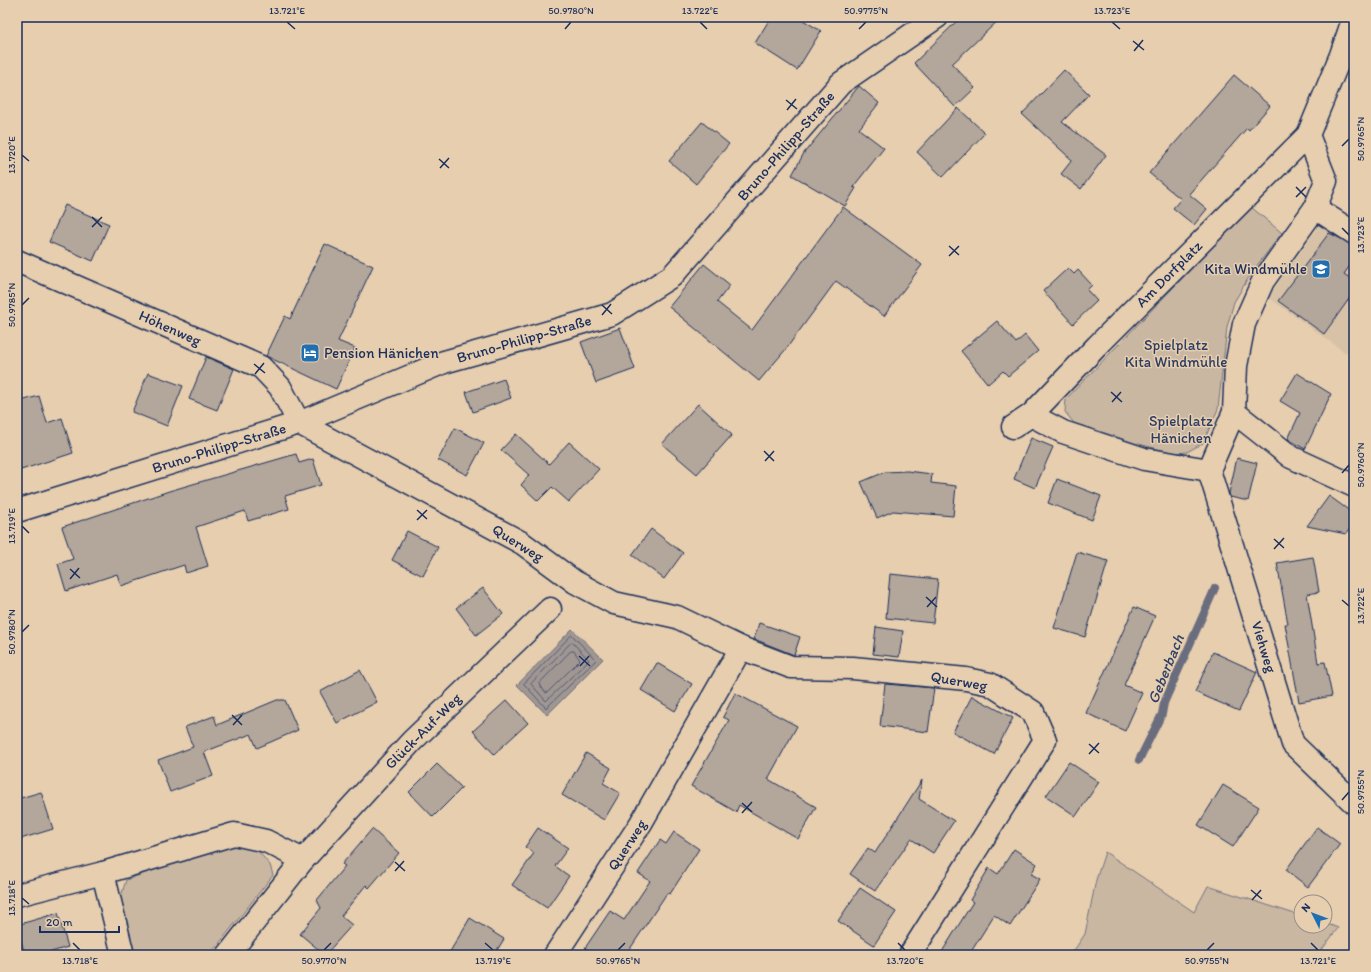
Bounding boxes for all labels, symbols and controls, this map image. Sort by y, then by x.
text: 13.721°E [269,4,305,17]
text: 50.9780°N [548,4,594,17]
text: 13.722°E [682,4,719,17]
text: 50.9775°N [844,4,888,17]
text: 13.723°E [1094,4,1131,17]
street label: Bruno-Philipp-Straße [734,88,838,204]
text: 50.9765°N [1354,117,1367,161]
text: 13.720°E [5,136,18,174]
text: 13.723°E [1354,216,1367,253]
street label: Am Dorfplatz [1132,237,1206,311]
school or university icon: Kita Windmühle [1310,258,1332,280]
place label: Kita Windmühle [1204,260,1307,278]
text: 50.9785°N [5,283,18,327]
street label: Höhenweg [136,306,204,350]
street label: Bruno-Philipp-Straße [455,311,593,367]
park label: Spielplatz Kita Windmühle [1125,336,1227,371]
hotel icon: Pension Hänichen [299,342,321,364]
place label: Pension Hänichen [324,344,439,362]
park label: Spielplatz Hänichen [1149,412,1213,447]
street label: Bruno-Philipp-Straße [150,419,288,477]
text: 50.9760°N [1354,442,1367,488]
text: 13.719°E [5,508,18,544]
street label: Querweg [489,520,547,566]
text: 13.722°E [1354,587,1367,624]
text: 50.9780°N [5,609,18,655]
street label: Viehweg [1248,619,1280,675]
water label: Geberbach [1143,631,1188,707]
street label: Querweg [929,667,989,695]
street label: Glück-Auf-Weg [381,689,465,773]
text: 50.9755°N [1354,770,1367,814]
street label: Querweg [604,816,650,874]
text: 13.718°E [5,879,18,916]
north arrow [1293,894,1333,934]
text: N [1299,901,1313,915]
scale bar [40,908,119,934]
text: 20 m [46,915,73,929]
text: 13.718°E [62,954,99,967]
text: 50.9770°N [302,954,347,967]
text: 13.719°E [475,954,511,967]
text: 50.9765°N [596,954,640,967]
text: 13.720°E [886,954,924,967]
text: 50.9755°N [1185,954,1229,967]
text: 13.721°E [1300,954,1336,967]

